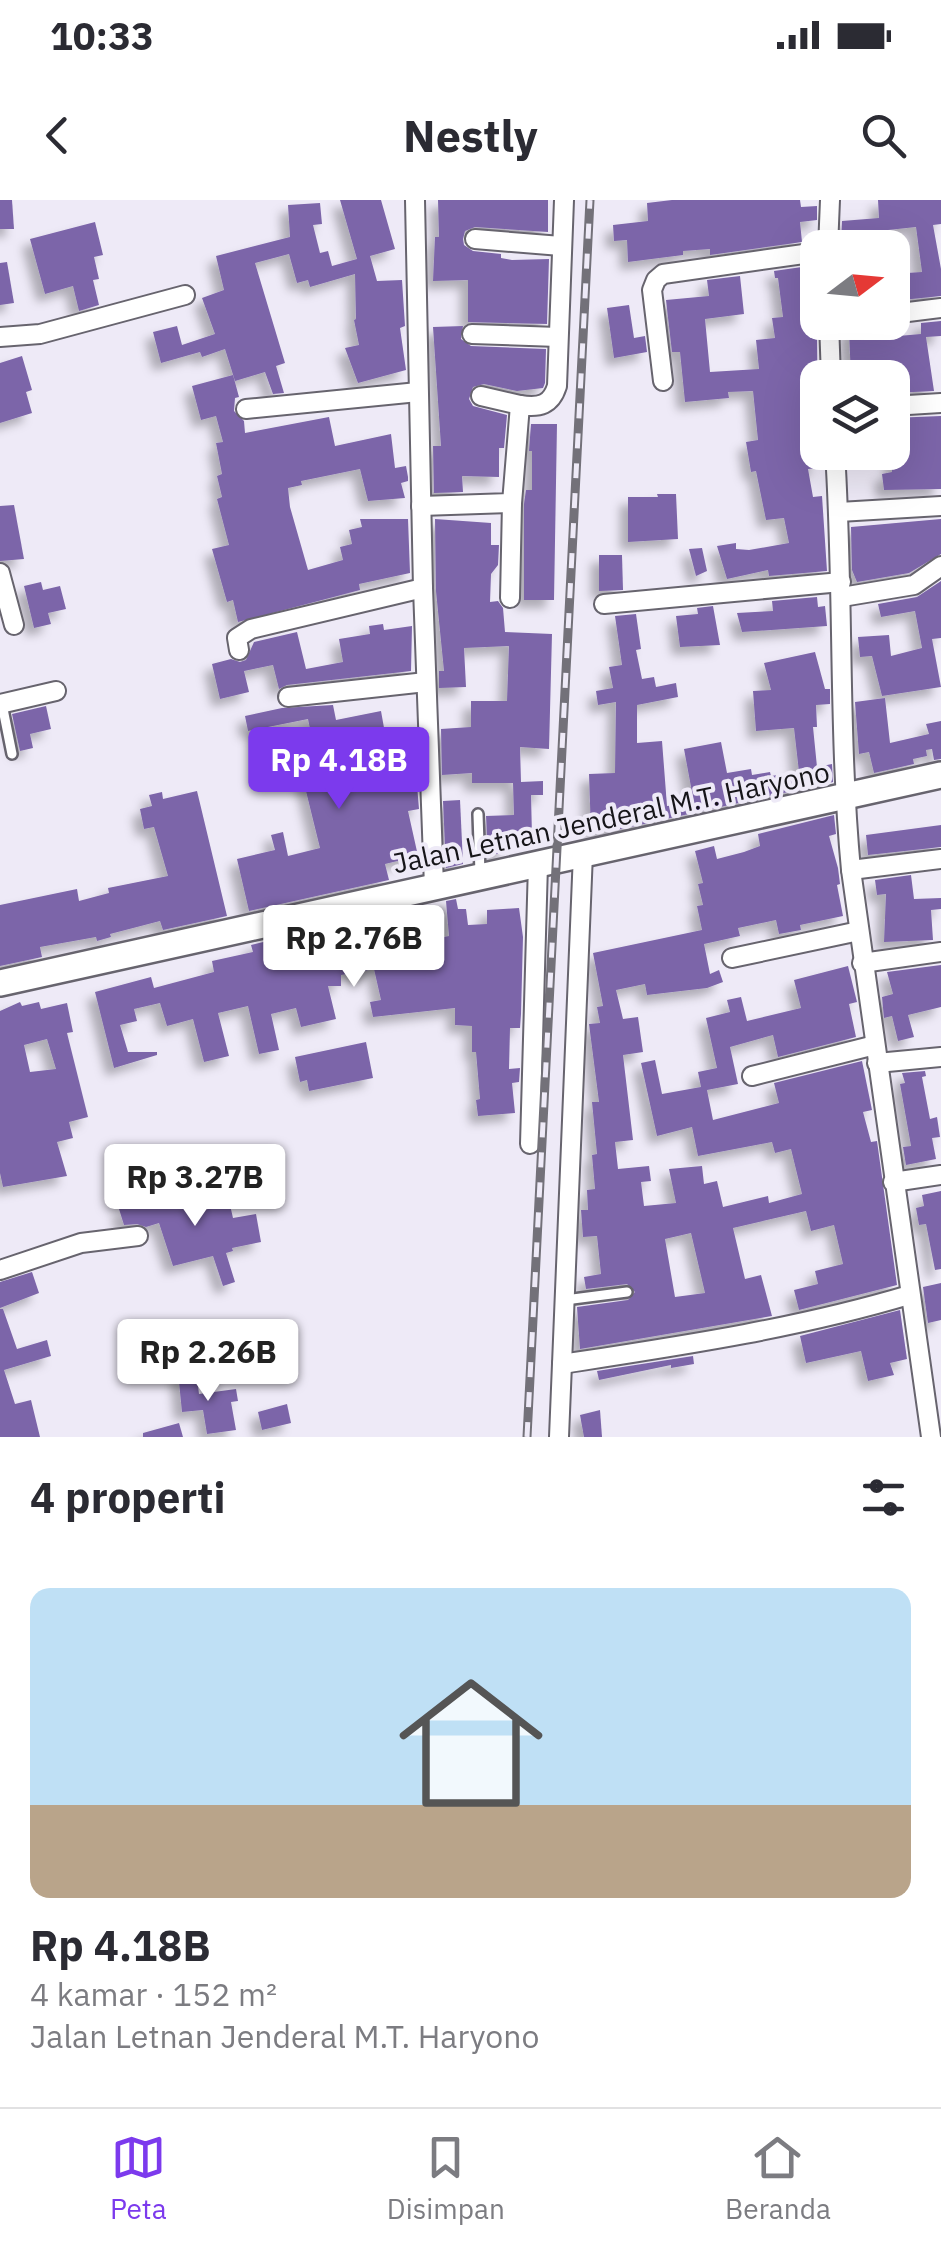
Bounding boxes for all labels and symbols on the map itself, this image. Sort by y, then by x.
north arrow [800,230,910,340]
pin: Rp 4.18B [236,727,442,812]
street label: Jalan Letnan Jenderal M.T. Haryono [389,753,833,881]
pin: Rp 2.76B [251,905,457,990]
pin: Rp 3.27B [92,1144,298,1229]
pin: Rp 2.26B [105,1319,311,1404]

